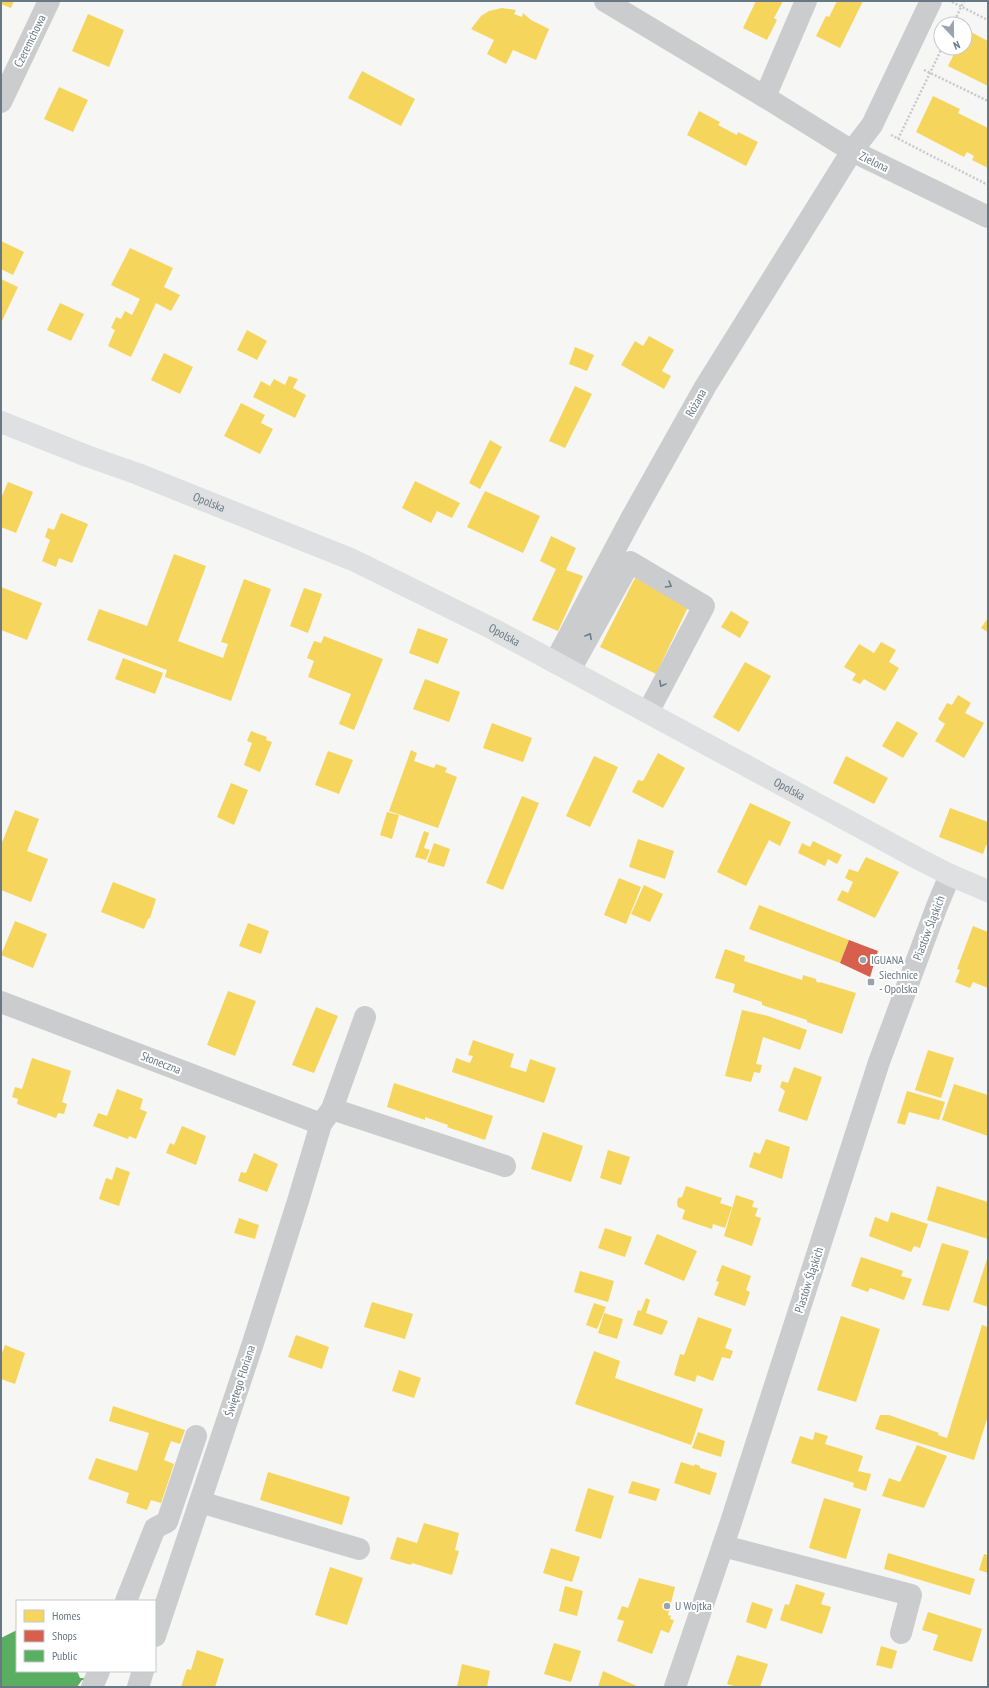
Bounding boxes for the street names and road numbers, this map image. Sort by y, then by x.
street label: Czeremchowa [10,12,49,70]
street label: Zielona [857,148,892,175]
street label: Różana [682,386,709,419]
street label: Opolska [191,489,228,515]
street label: Opolska [486,620,523,649]
street label: Opolska [771,774,808,803]
street label: Piastów Śląskich [909,893,948,962]
street label: Słoneczna [139,1048,184,1077]
street label: Piastów Śląskich [791,1245,826,1315]
street label: Świętego Floriana [221,1343,258,1419]

